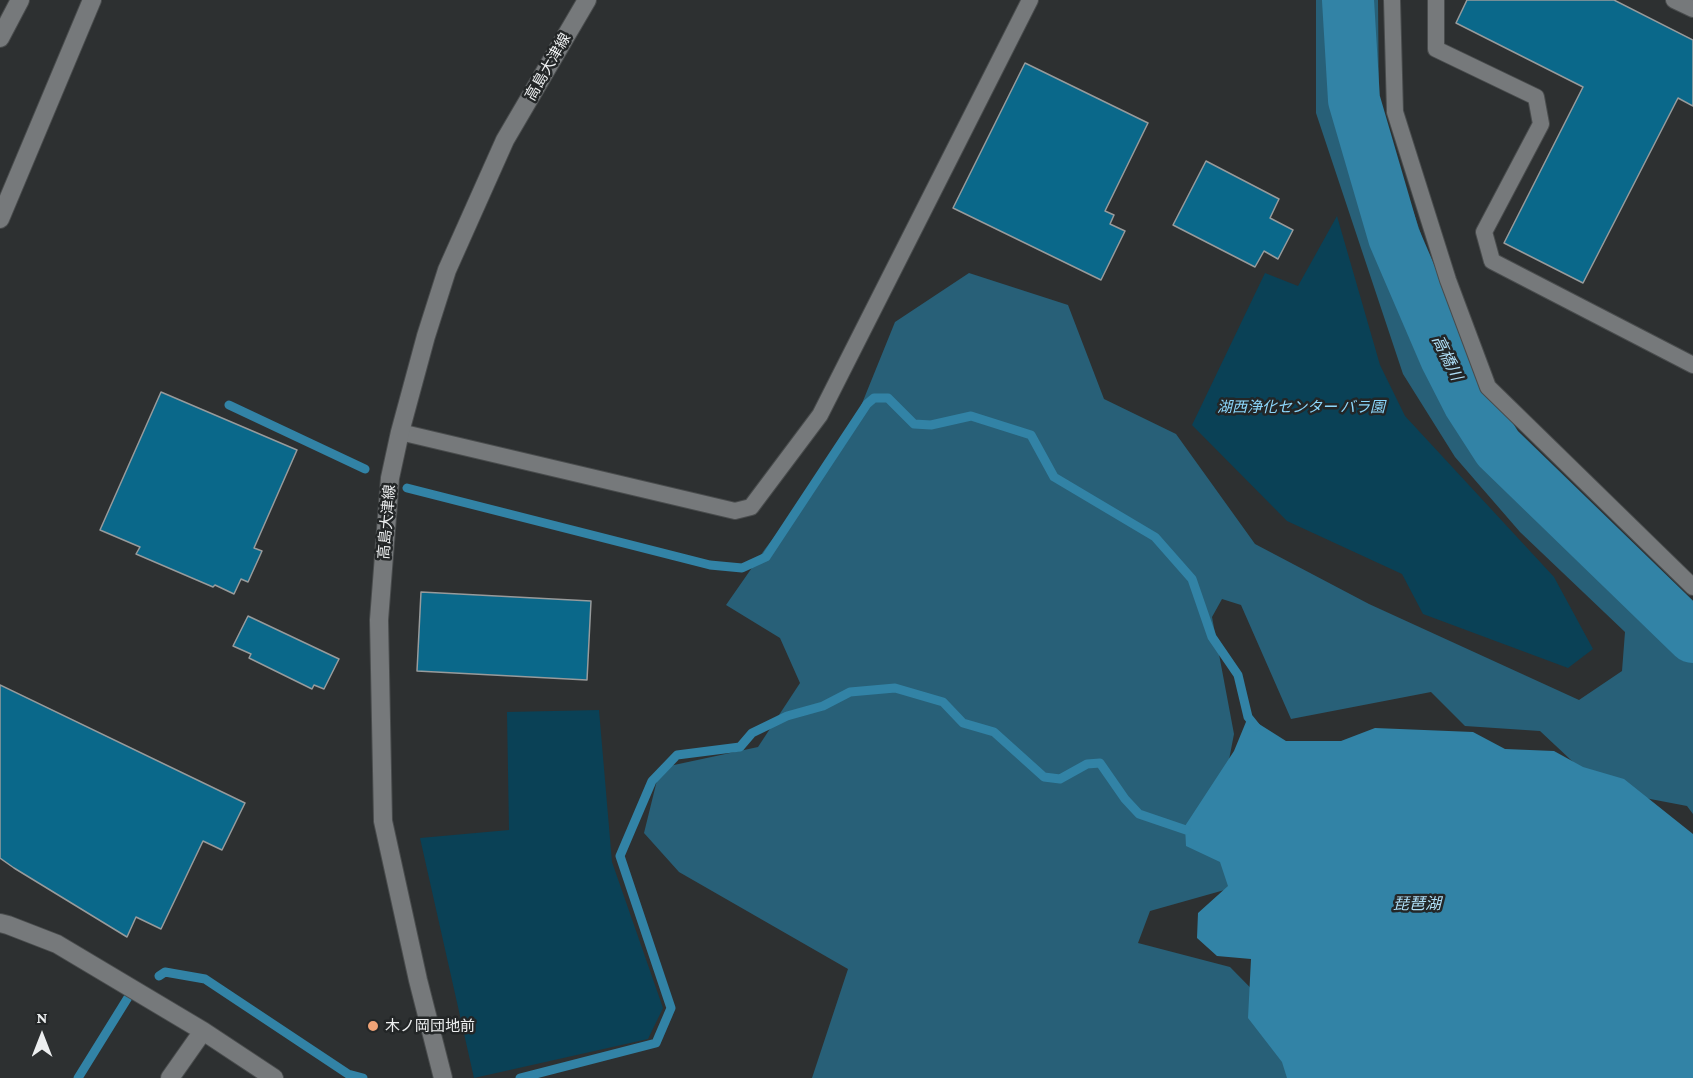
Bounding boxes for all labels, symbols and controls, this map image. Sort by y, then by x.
street label: 高島大津線 [521,30,575,104]
water label: 高橋川 [1428,332,1466,384]
park label: 湖西浄化センター バラ園 [1217,398,1385,416]
street label: 高島大津線 [375,484,399,560]
water label: 琵琶湖 [1393,894,1441,914]
north arrow [12,1006,72,1066]
text: N [37,1009,47,1026]
place label: 木ノ岡団地前 [385,1017,475,1035]
marker: 木ノ岡団地前 [366,1019,380,1033]

